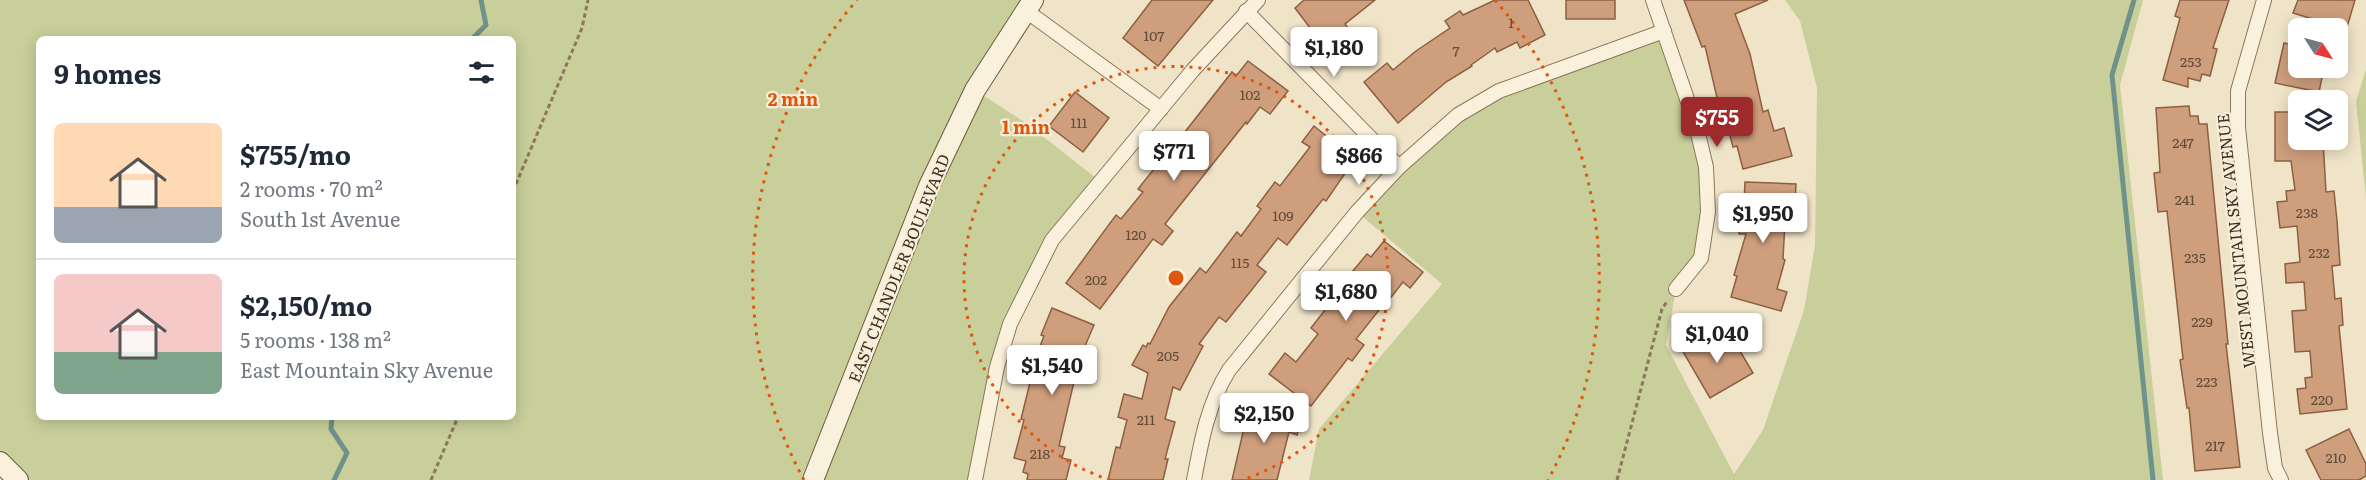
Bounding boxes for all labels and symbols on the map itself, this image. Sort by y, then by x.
house number: 1 [1508,12,1514,32]
north arrow [2288,18,2348,78]
house number: 107 [1144,25,1164,45]
pin: $1,180 [1285,27,1383,78]
house number: 7 [1452,40,1460,60]
house number: 253 [2180,51,2202,71]
house number: 102 [1240,84,1260,104]
text: 2 min [768,85,819,112]
pin: $755 [1681,97,1753,148]
house number: 111 [1070,112,1088,132]
text: 1 min [1002,113,1051,140]
street label: WEST MOUNTAIN SKY AVENUE [2210,113,2260,369]
pin: $771 [1138,131,1210,182]
house number: 247 [2172,132,2194,152]
pin: $866 [1323,135,1395,186]
street label: EAST CHANDLER BOULEVARD [841,150,955,386]
house number: 241 [2175,189,2196,209]
pin: $1,950 [1714,193,1812,244]
house number: 238 [2296,202,2318,222]
house number: 109 [1272,205,1294,225]
house number: 120 [1126,224,1146,244]
house number: 232 [2308,242,2330,262]
house number: 235 [2184,247,2206,267]
house number: 115 [1231,252,1249,272]
centre of rings [1166,268,1186,288]
house number: 202 [1085,269,1107,289]
pin: $1,680 [1297,271,1395,322]
house number: 229 [2191,311,2213,331]
pin: $1,040 [1668,313,1766,364]
pin: $1,540 [1003,345,1101,396]
house number: 205 [1157,345,1179,365]
house number: 223 [2196,371,2218,391]
house number: 220 [2311,389,2333,409]
pin: $2,150 [1215,393,1313,444]
house number: 211 [1137,409,1156,429]
house number: 217 [2205,435,2225,455]
house number: 218 [1030,443,1051,463]
house number: 210 [2326,447,2346,467]

